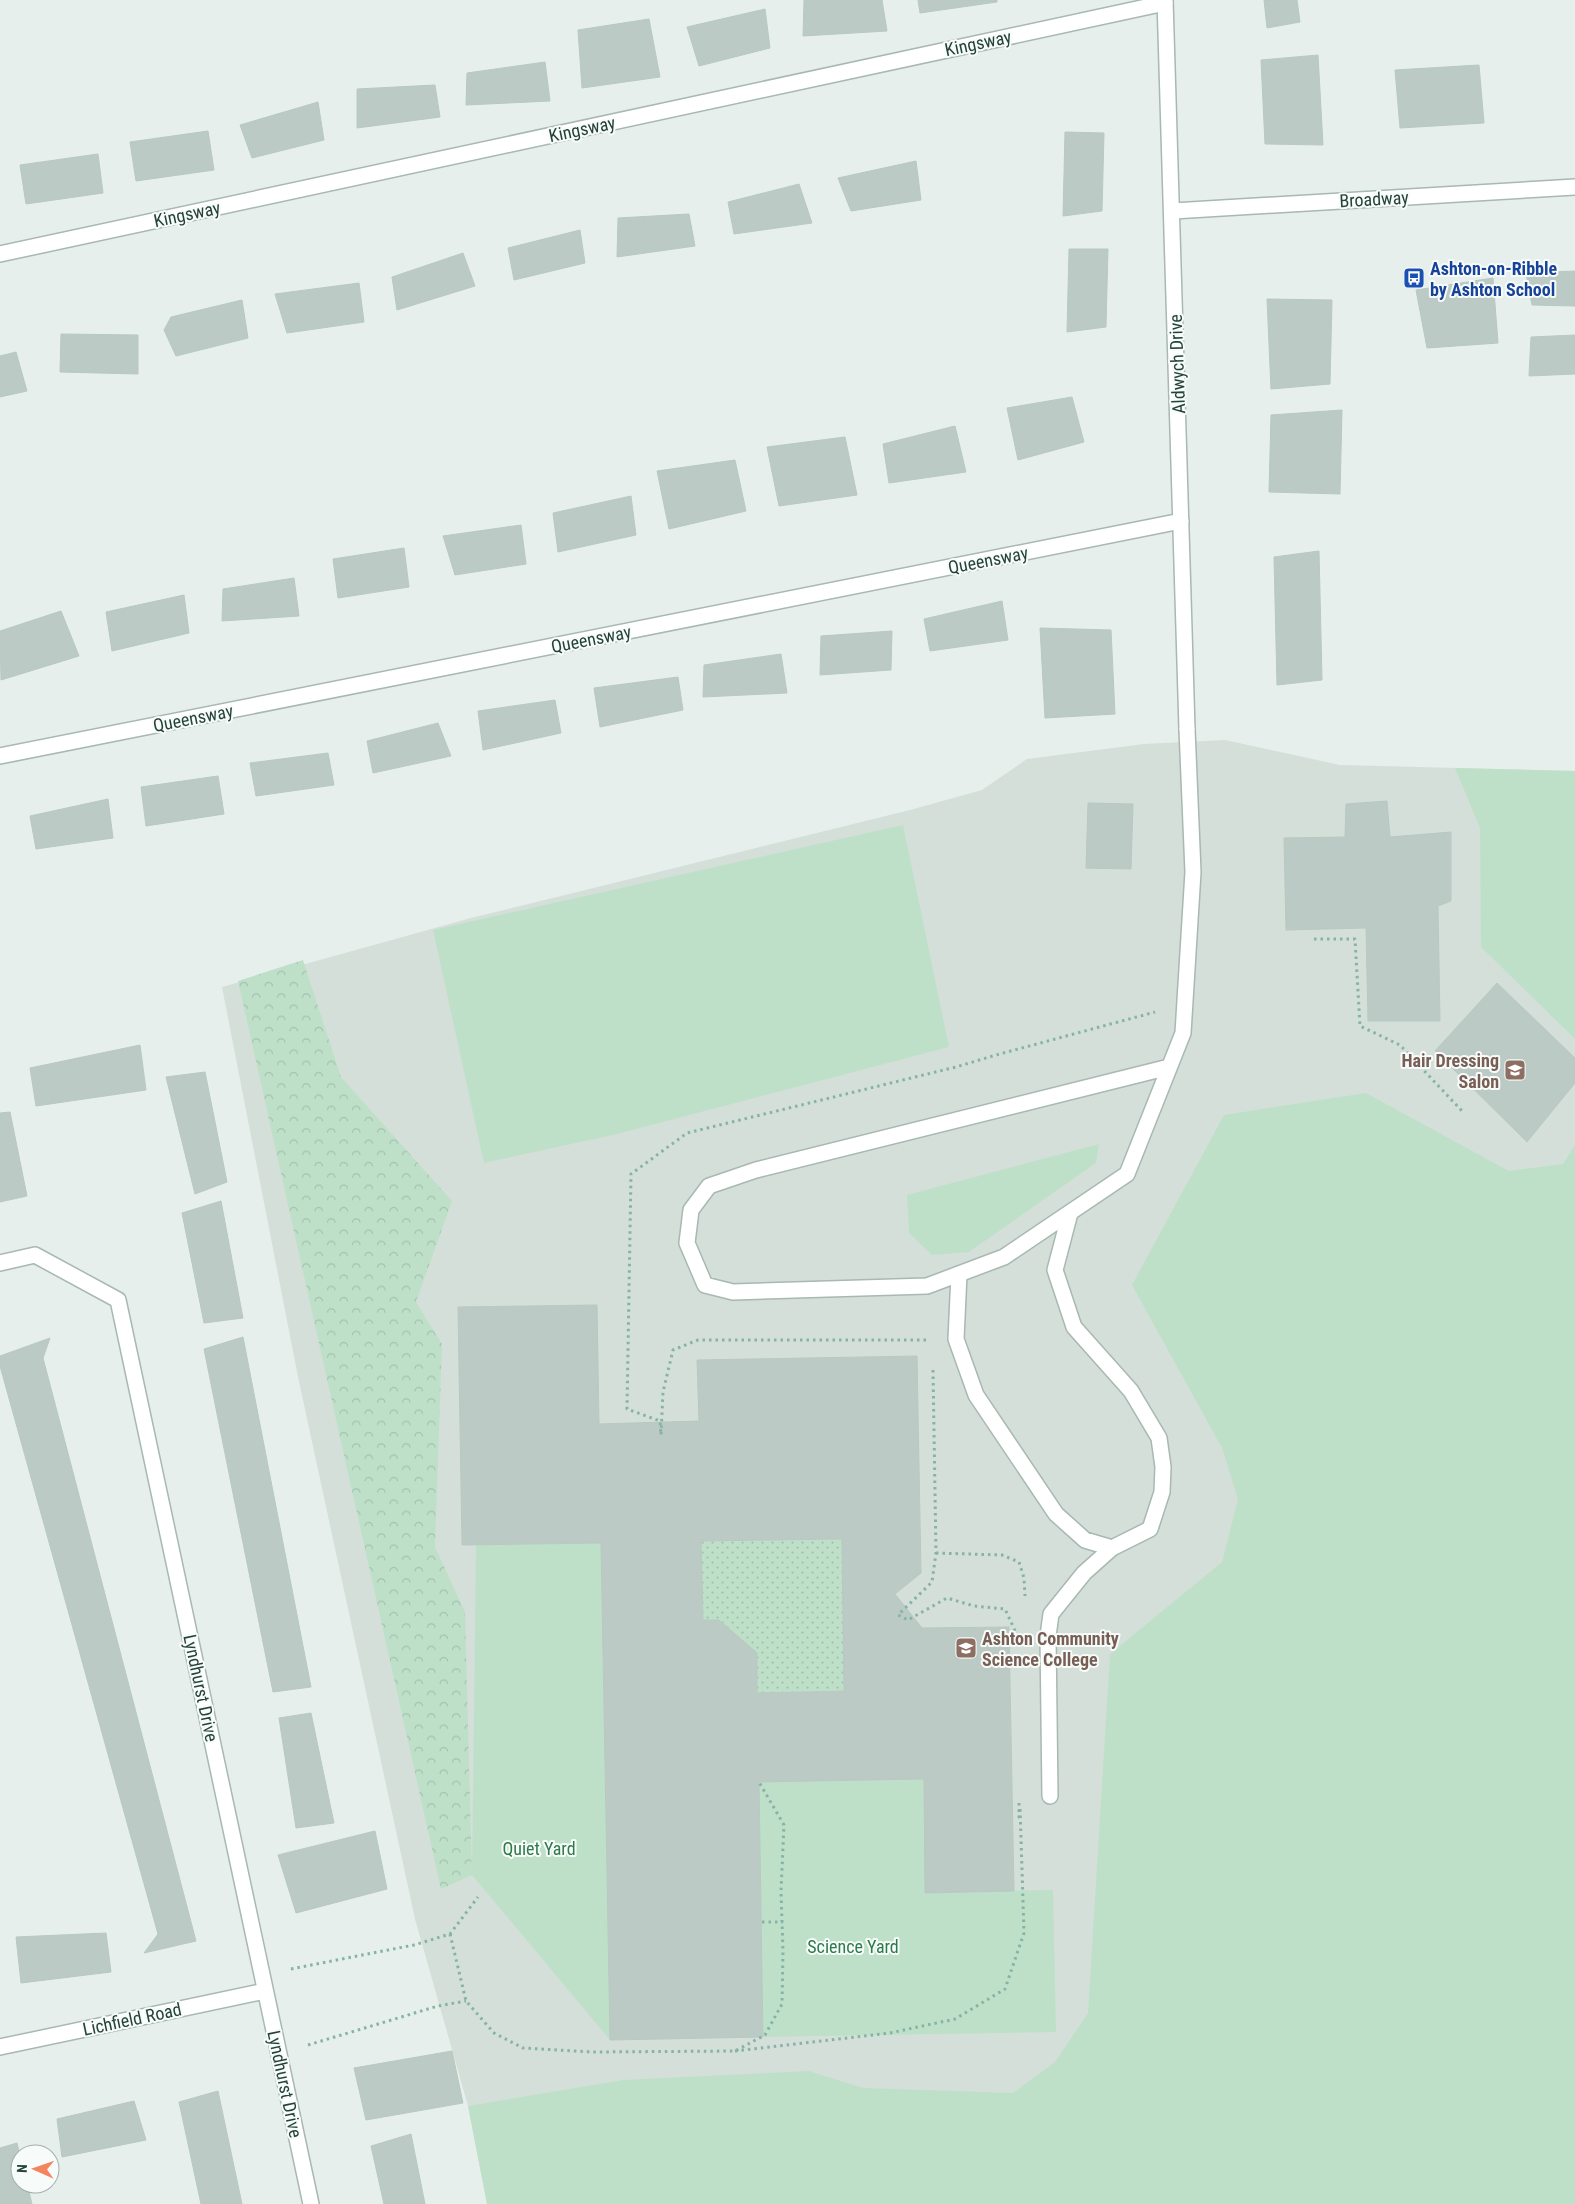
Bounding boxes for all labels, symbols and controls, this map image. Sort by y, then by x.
street label: Kingsway [943,26,1014,60]
street label: Kingsway [547,112,618,146]
street label: Broadway [1339,187,1410,211]
street label: Kingsway [152,197,223,231]
place label: Ashton-on-Ribble by Ashton School [1430,258,1558,300]
bus stop icon: Ashton-on-Ribble by Ashton School [1402,266,1426,290]
street label: Aldwych Drive [1165,314,1189,414]
street label: Queensway [946,542,1030,578]
street label: Queensway [549,621,633,657]
street label: Queensway [151,700,235,736]
place label: Hair Dressing Salon [1401,1050,1499,1092]
school or university icon: Hair Dressing Salon [1503,1058,1527,1082]
place label: Ashton Community Science College [982,1628,1119,1670]
street label: Lyndhurst Drive [179,1633,223,1743]
school or university icon: Ashton Community Science College [954,1636,978,1660]
park label: Quiet Yard [502,1838,576,1859]
park label: Science Yard [807,1936,899,1957]
street label: Lichfield Road [81,1998,183,2040]
street label: Lyndhurst Drive [263,2029,307,2139]
north arrow [10,2144,60,2194]
text: N [14,2164,30,2173]

